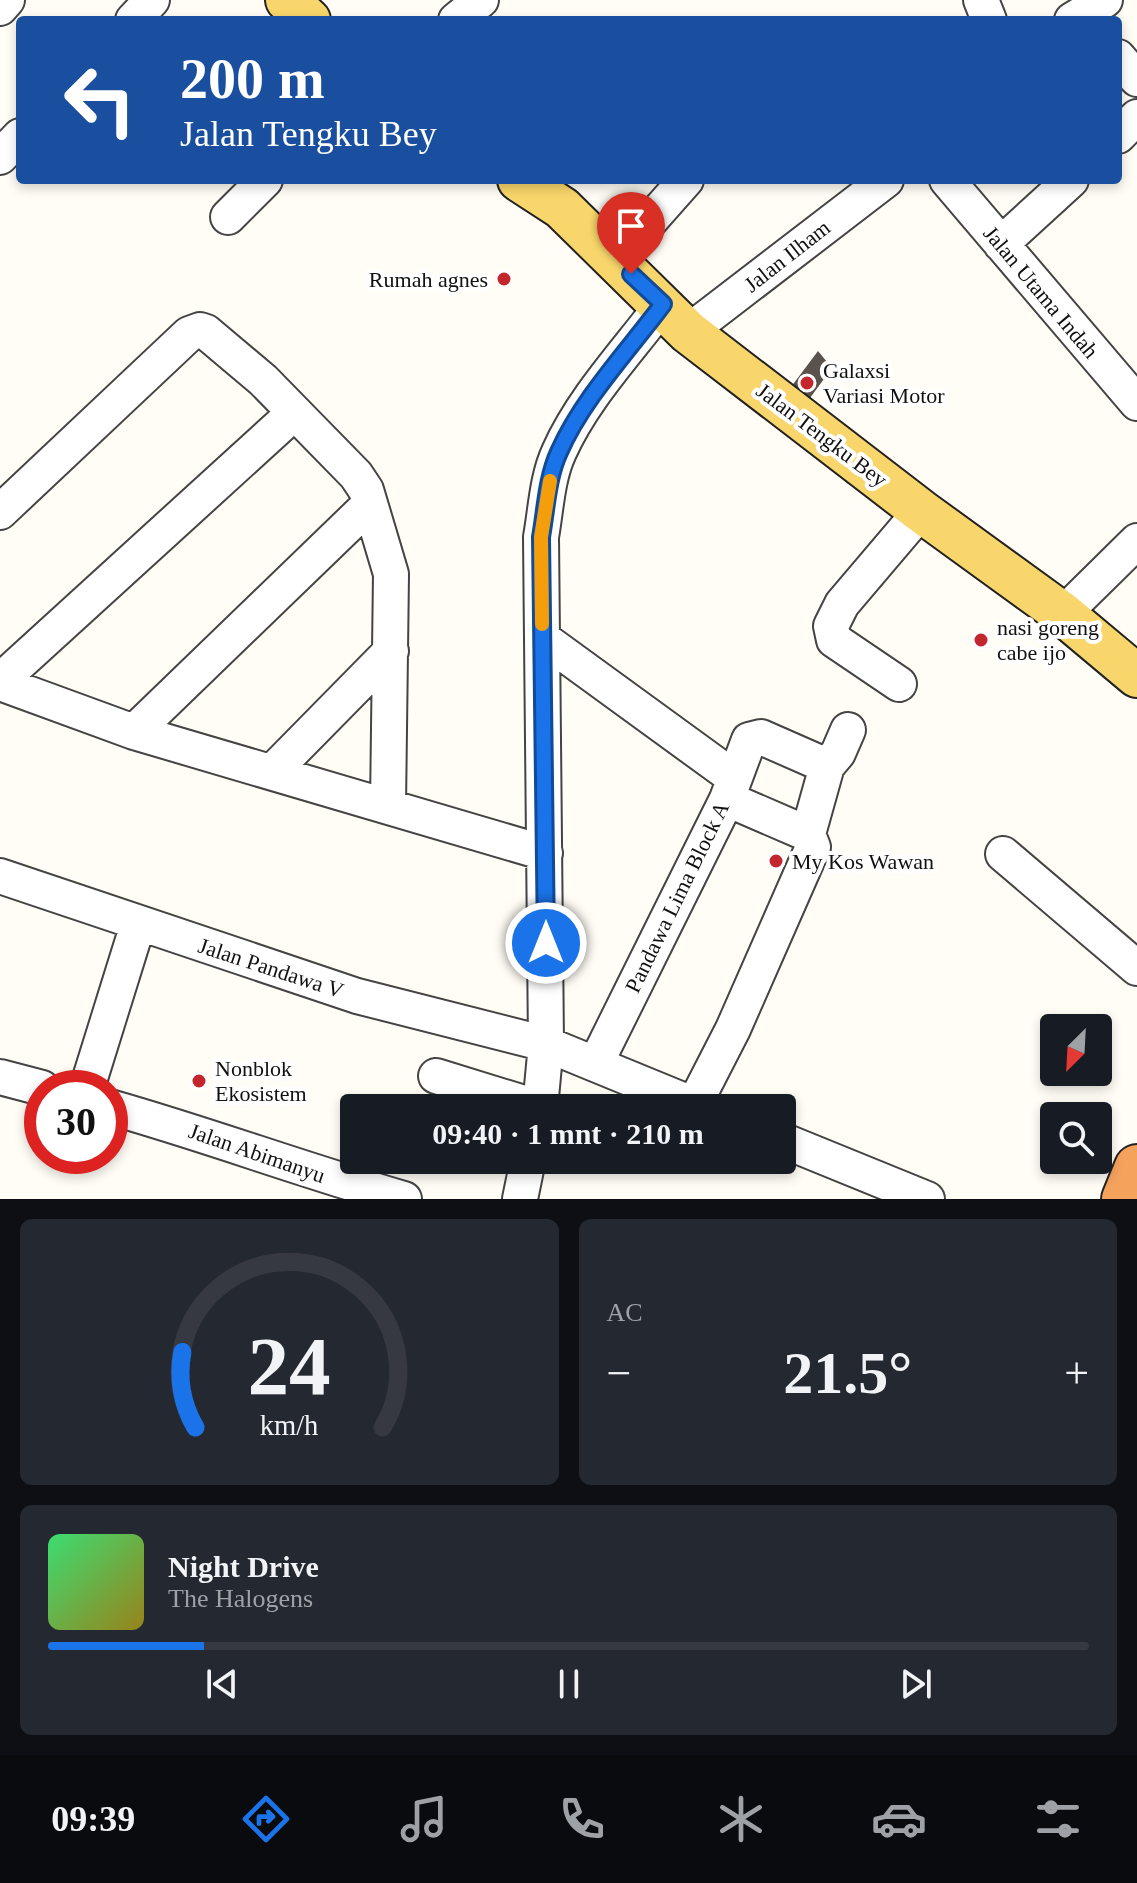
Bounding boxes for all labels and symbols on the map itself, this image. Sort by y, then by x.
pin [597,192,665,274]
street label: Jalan Ilham [739,215,835,297]
street label: Jalan Utama Indah [978,221,1104,363]
place label: Rumah agnes [369,267,488,292]
marker: Rumah agnes [495,270,513,288]
place label: Galaxsi Variasi Motor [823,358,945,408]
marker: Galaxsi Variasi Motor [798,374,816,392]
street label: Jalan Tengku Bey [752,378,892,492]
place label: nasi goreng cabe ijo [997,615,1099,665]
marker: nasi goreng cabe ijo [972,631,990,649]
street label: Pandawa Lima Block A [620,797,734,997]
place label: My Kos Wawan [792,849,934,874]
marker: My Kos Wawan [767,852,785,870]
position arrow [504,901,588,985]
street label: Jalan Pandawa V [195,933,347,1003]
north arrow [1040,1014,1112,1086]
place label: Nonblok Ekosistem [215,1056,307,1106]
speed limit sign: 30 [24,1070,128,1174]
marker: Nonblok Ekosistem [190,1072,208,1090]
street label: Jalan Abimanyu [186,1118,328,1188]

